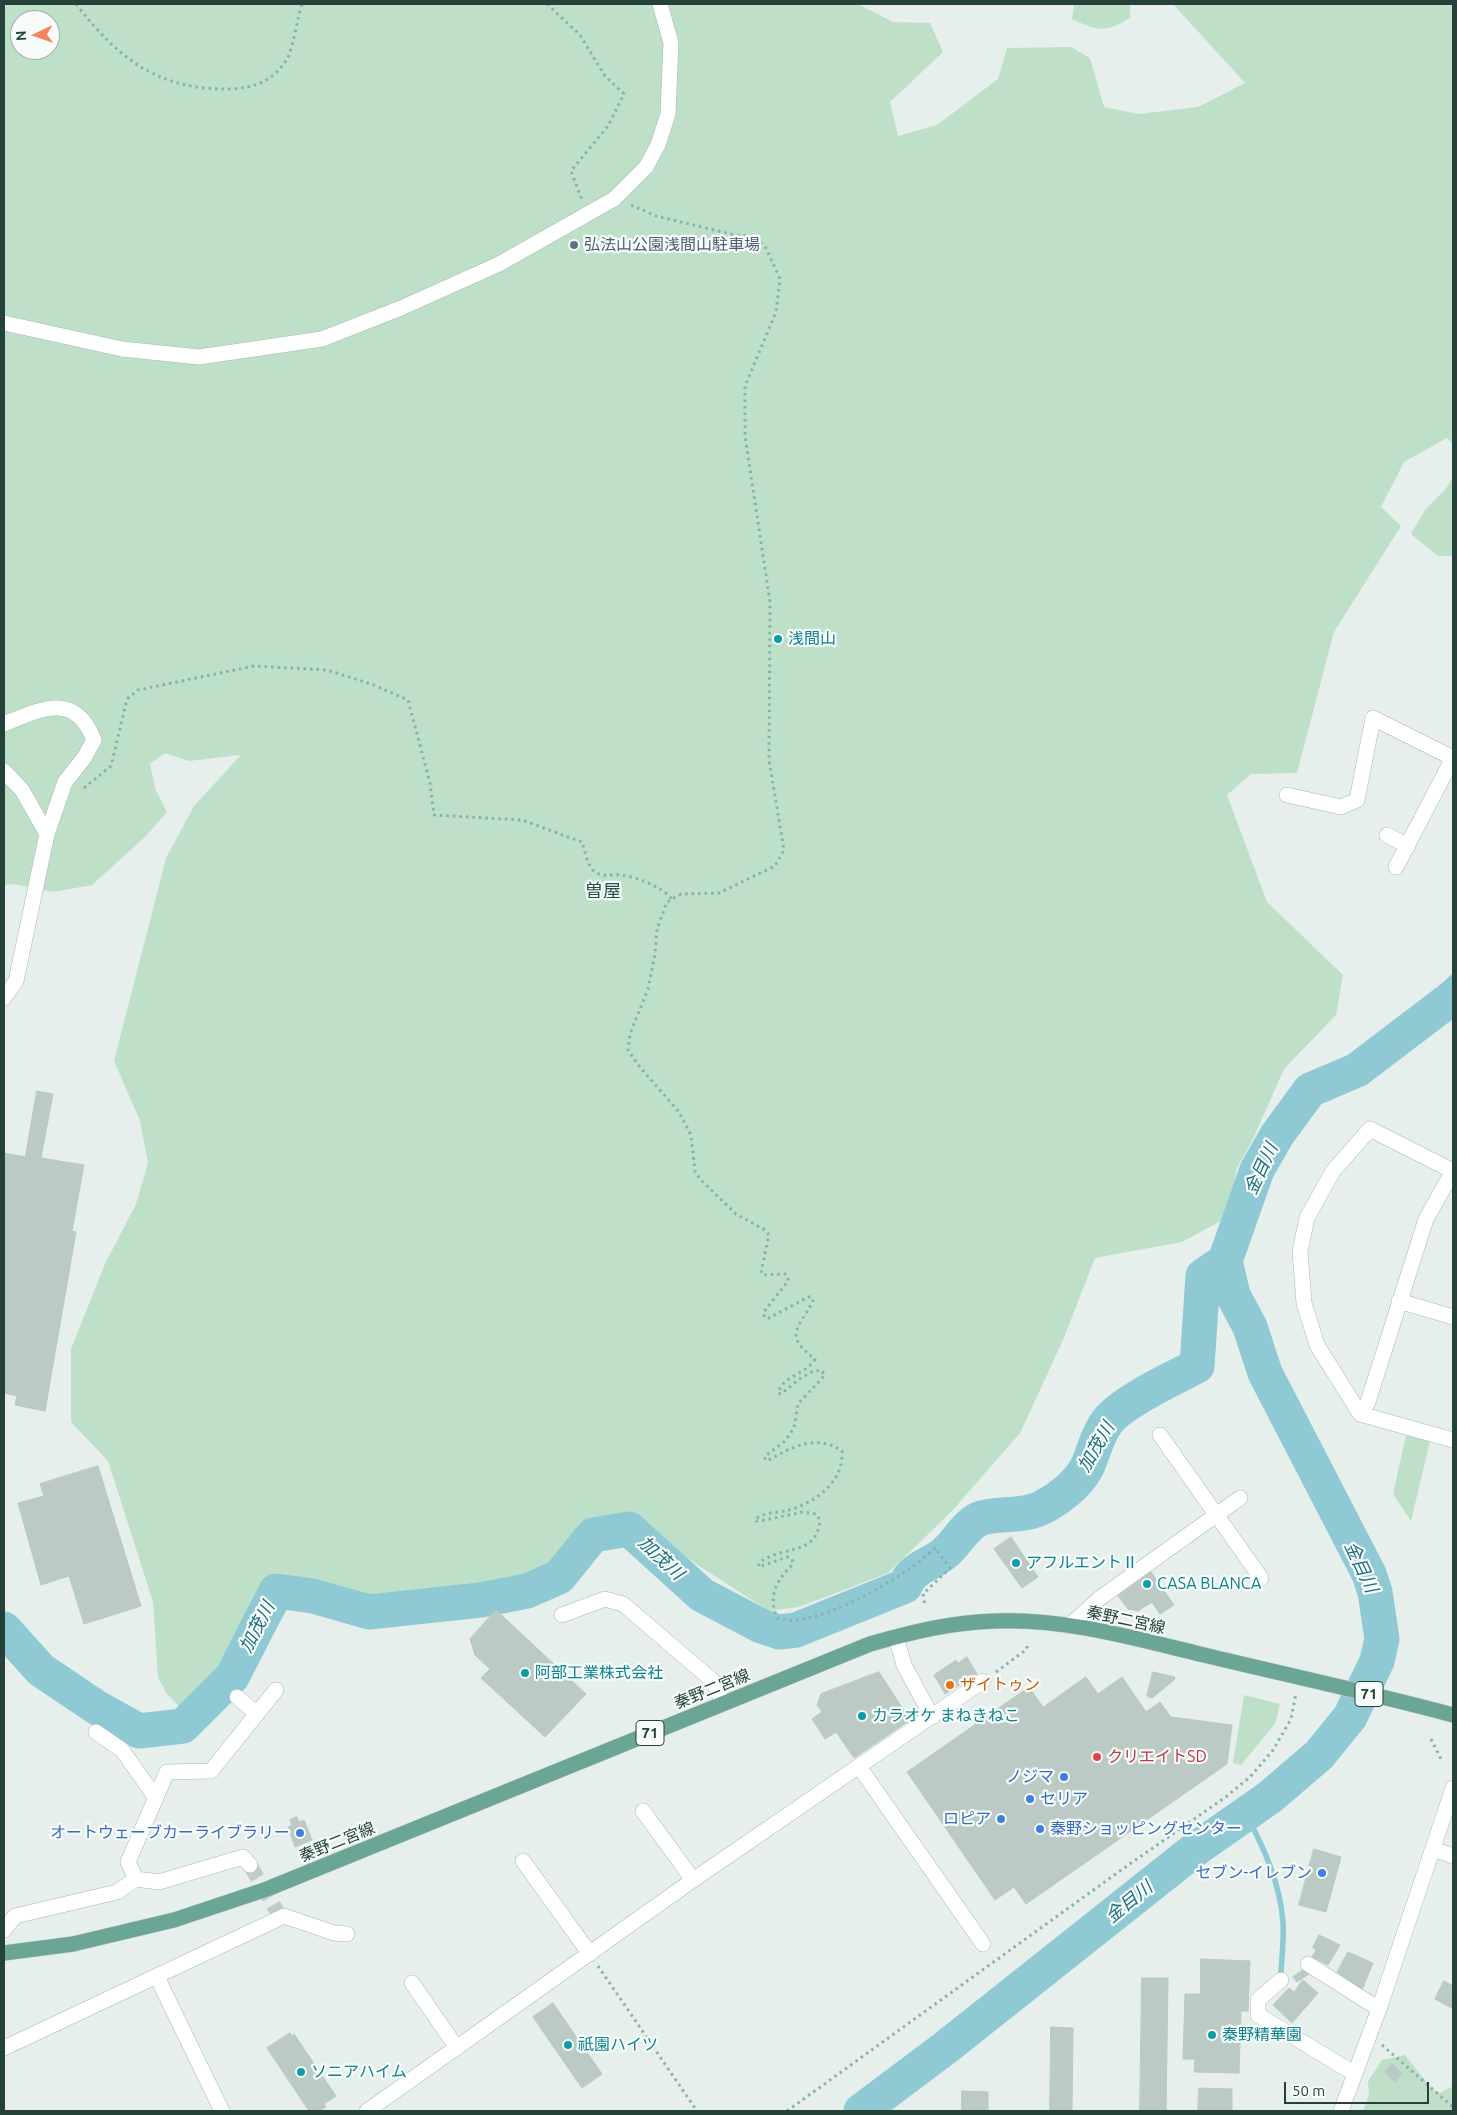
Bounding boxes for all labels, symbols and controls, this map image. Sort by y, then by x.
north arrow [10,10,60,60]
text: N [13,30,29,41]
place label: 弘法山公園浅間山駐車場 [584,235,760,255]
marker: 弘法山公園浅間山駐車場 [568,239,580,251]
place label: 浅間山 [788,629,836,649]
marker: 浅間山 [772,633,784,645]
district label: 曽屋 [585,880,621,902]
water label: 金目川 [1240,1140,1282,1198]
water label: 加茂川 [1073,1418,1119,1476]
water label: 加茂川 [634,1532,688,1584]
water label: 金目川 [1340,1538,1382,1596]
place label: アフルエントⅡ [1026,1553,1138,1573]
marker: アフルエントⅡ [1010,1557,1022,1569]
place label: CASA BLANCA [1157,1574,1261,1594]
marker: CASA BLANCA [1141,1578,1153,1590]
water label: 加茂川 [235,1598,279,1656]
street label: 秦野二宮線 [1085,1602,1167,1638]
place label: 阿部工業株式会社 [535,1663,663,1683]
street label: 秦野二宮線 [671,1665,753,1713]
marker: 阿部工業株式会社 [519,1667,531,1679]
place label: ザイトゥン [960,1675,1040,1695]
marker: ザイトゥン [944,1679,956,1691]
road number: 71 [1355,1682,1383,1706]
place label: カラオケ まねきねこ [872,1706,1020,1726]
marker: カラオケ まねきねこ [856,1710,868,1722]
road number: 71 [636,1720,664,1746]
place label: クリエイトSD [1107,1747,1207,1767]
marker: クリエイトSD [1091,1751,1103,1763]
place label: ノジマ [1006,1767,1054,1787]
marker: ノジマ [1058,1771,1070,1783]
place label: セリア [1040,1789,1088,1809]
marker: セリア [1024,1793,1036,1805]
place label: ロピア [943,1809,991,1829]
marker: ロピア [995,1813,1007,1825]
street label: 秦野二宮線 [296,1818,378,1866]
place label: 秦野ショッピングセンター [1050,1819,1242,1839]
place label: オートウェーブカーライブラリー [50,1823,290,1843]
marker: 秦野ショッピングセンター [1034,1823,1046,1835]
marker: オートウェーブカーライブラリー [294,1827,306,1839]
place label: セブン-イレブン [1195,1863,1312,1883]
marker: セブン-イレブン [1316,1867,1328,1879]
water label: 金目川 [1101,1877,1157,1927]
place label: 秦野精華園 [1222,2025,1302,2045]
marker: 秦野精華園 [1206,2029,1218,2041]
place label: 祇園ハイツ [578,2035,658,2055]
marker: 祇園ハイツ [562,2039,574,2051]
place label: ソニアハイム [311,2062,407,2082]
marker: ソニアハイム [295,2066,307,2078]
scale bar [1287,2072,1432,2104]
text: 50 m [1292,2082,1325,2099]

